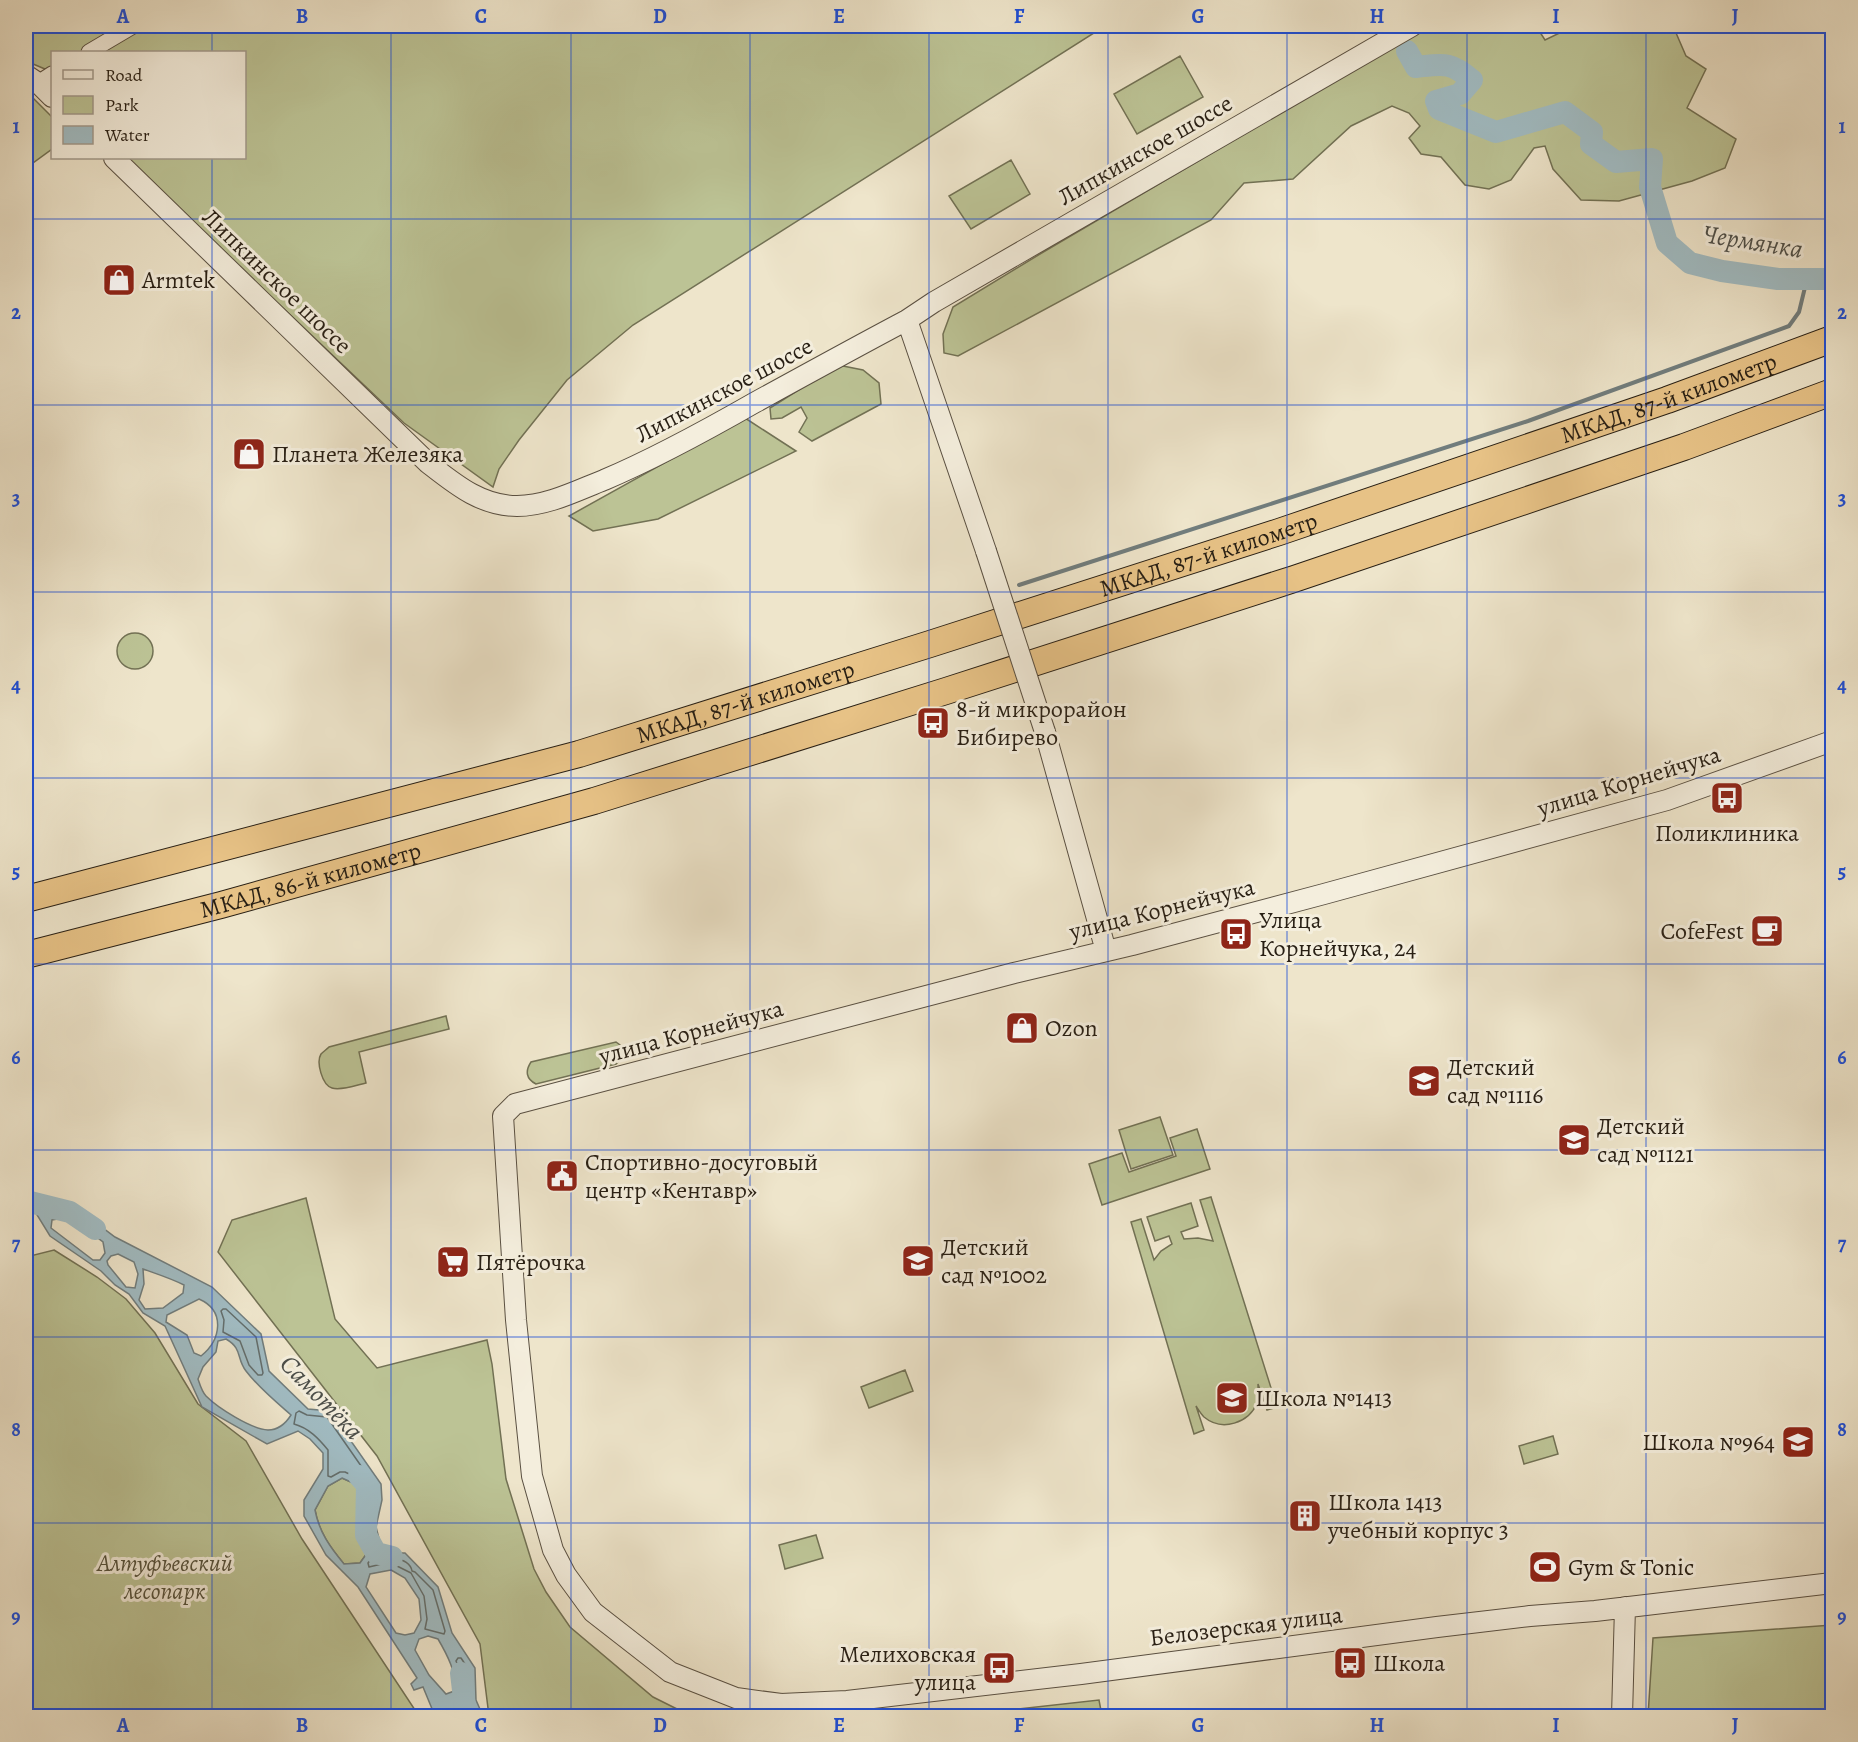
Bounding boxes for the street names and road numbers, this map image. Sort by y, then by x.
street label: Липкинское шоссе [1052,87,1238,213]
street label: Липкинское шоссе [195,201,359,361]
street label: Липкинское шоссе [630,330,818,450]
street label: МКАД, 87-й километр [1556,345,1781,451]
street label: МКАД, 87-й километр [1095,504,1322,605]
street label: МКАД, 87-й километр [632,653,858,751]
street label: улица Корнейчука [1533,738,1724,824]
street label: МКАД, 86-й километр [196,834,424,926]
street label: улица Корнейчука [1065,871,1258,948]
street label: улица Корнейчука [594,992,787,1072]
street label: Белозерская улица [1148,1598,1344,1654]

